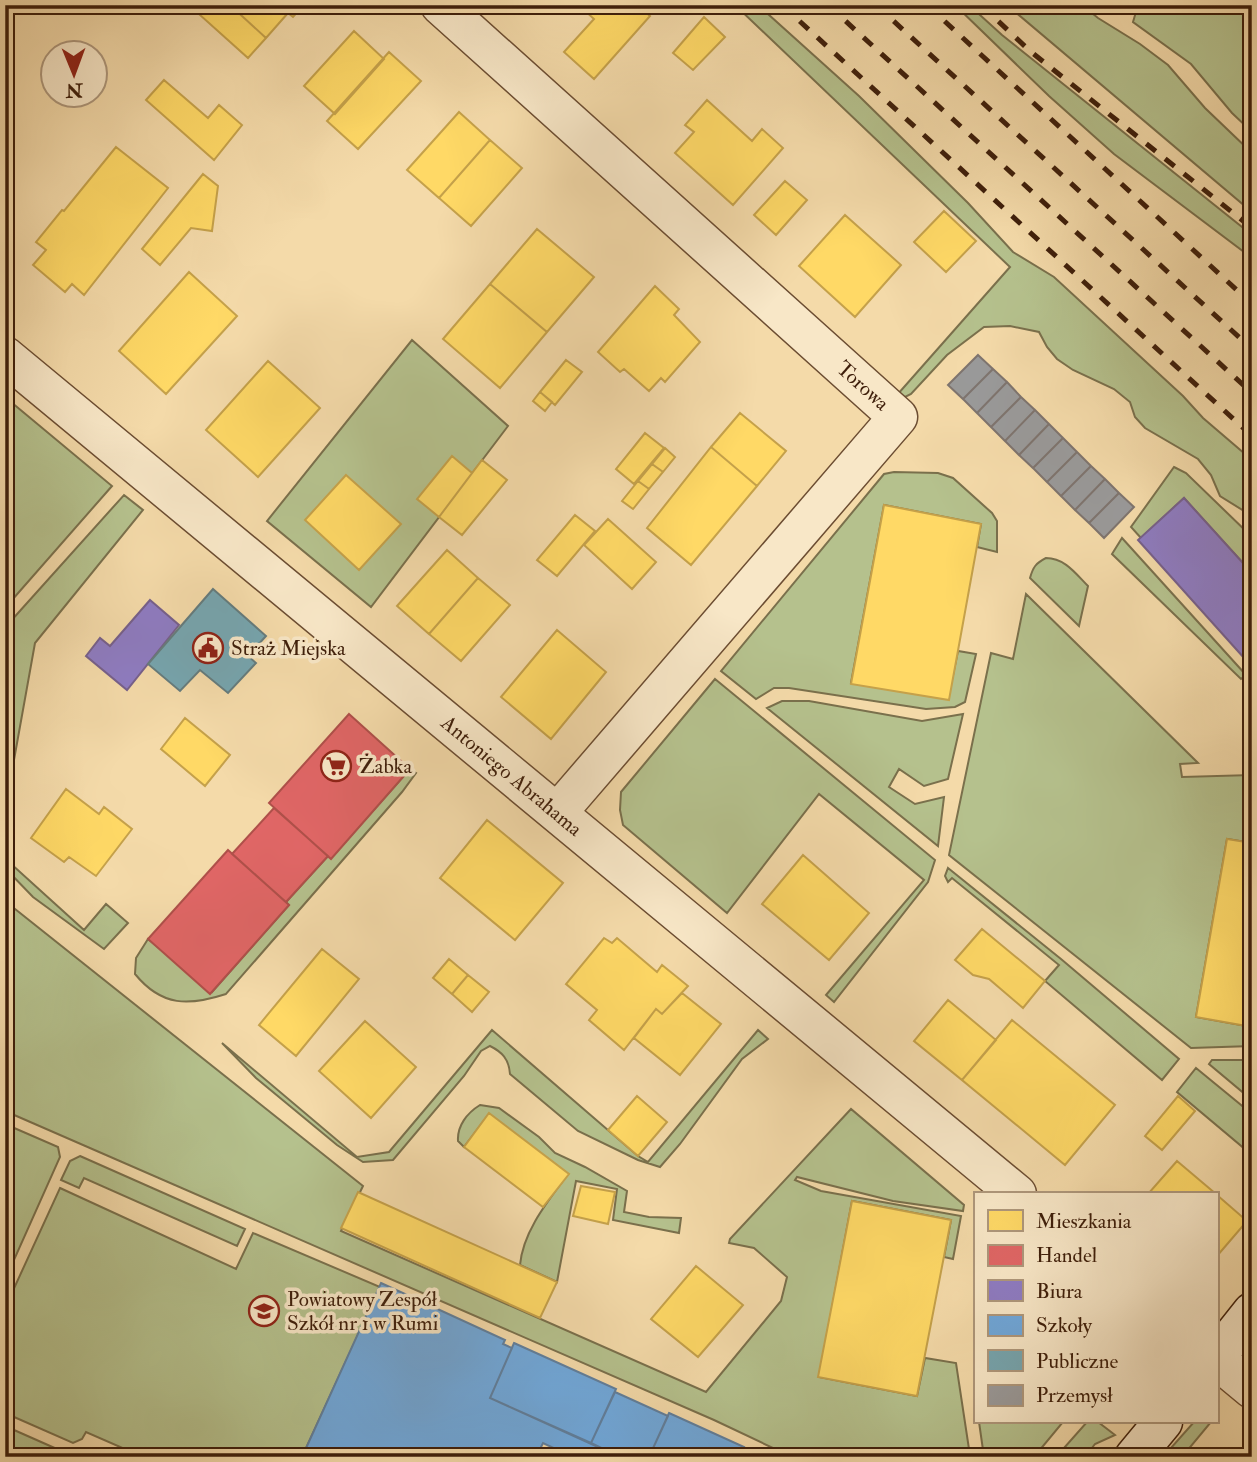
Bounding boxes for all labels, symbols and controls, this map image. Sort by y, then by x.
north arrow [38,38,108,108]
text: N [65,78,84,102]
street label: Torowa [830,355,895,417]
public building icon: Straż Miejska [191,631,225,665]
place label: Straż Miejska [231,635,346,662]
street label: Antoniego Abrahama [434,709,588,843]
supermarket icon: Żabka [319,749,353,783]
place label: Żabka [359,753,412,780]
legend [974,1192,1218,1424]
text: Mieszkania [1036,1208,1132,1235]
text: Handel [1036,1242,1098,1269]
text: Biura [1036,1278,1083,1305]
place label: Powiatowy Zespół Szkół nr 1 w Rumi [287,1286,439,1337]
school or university icon: Powiatowy Zespół Szkół nr 1 w Rumi [247,1294,281,1328]
text: Szkoły [1036,1312,1093,1339]
text: Publiczne [1036,1348,1119,1375]
text: Przemysł [1036,1382,1113,1409]

